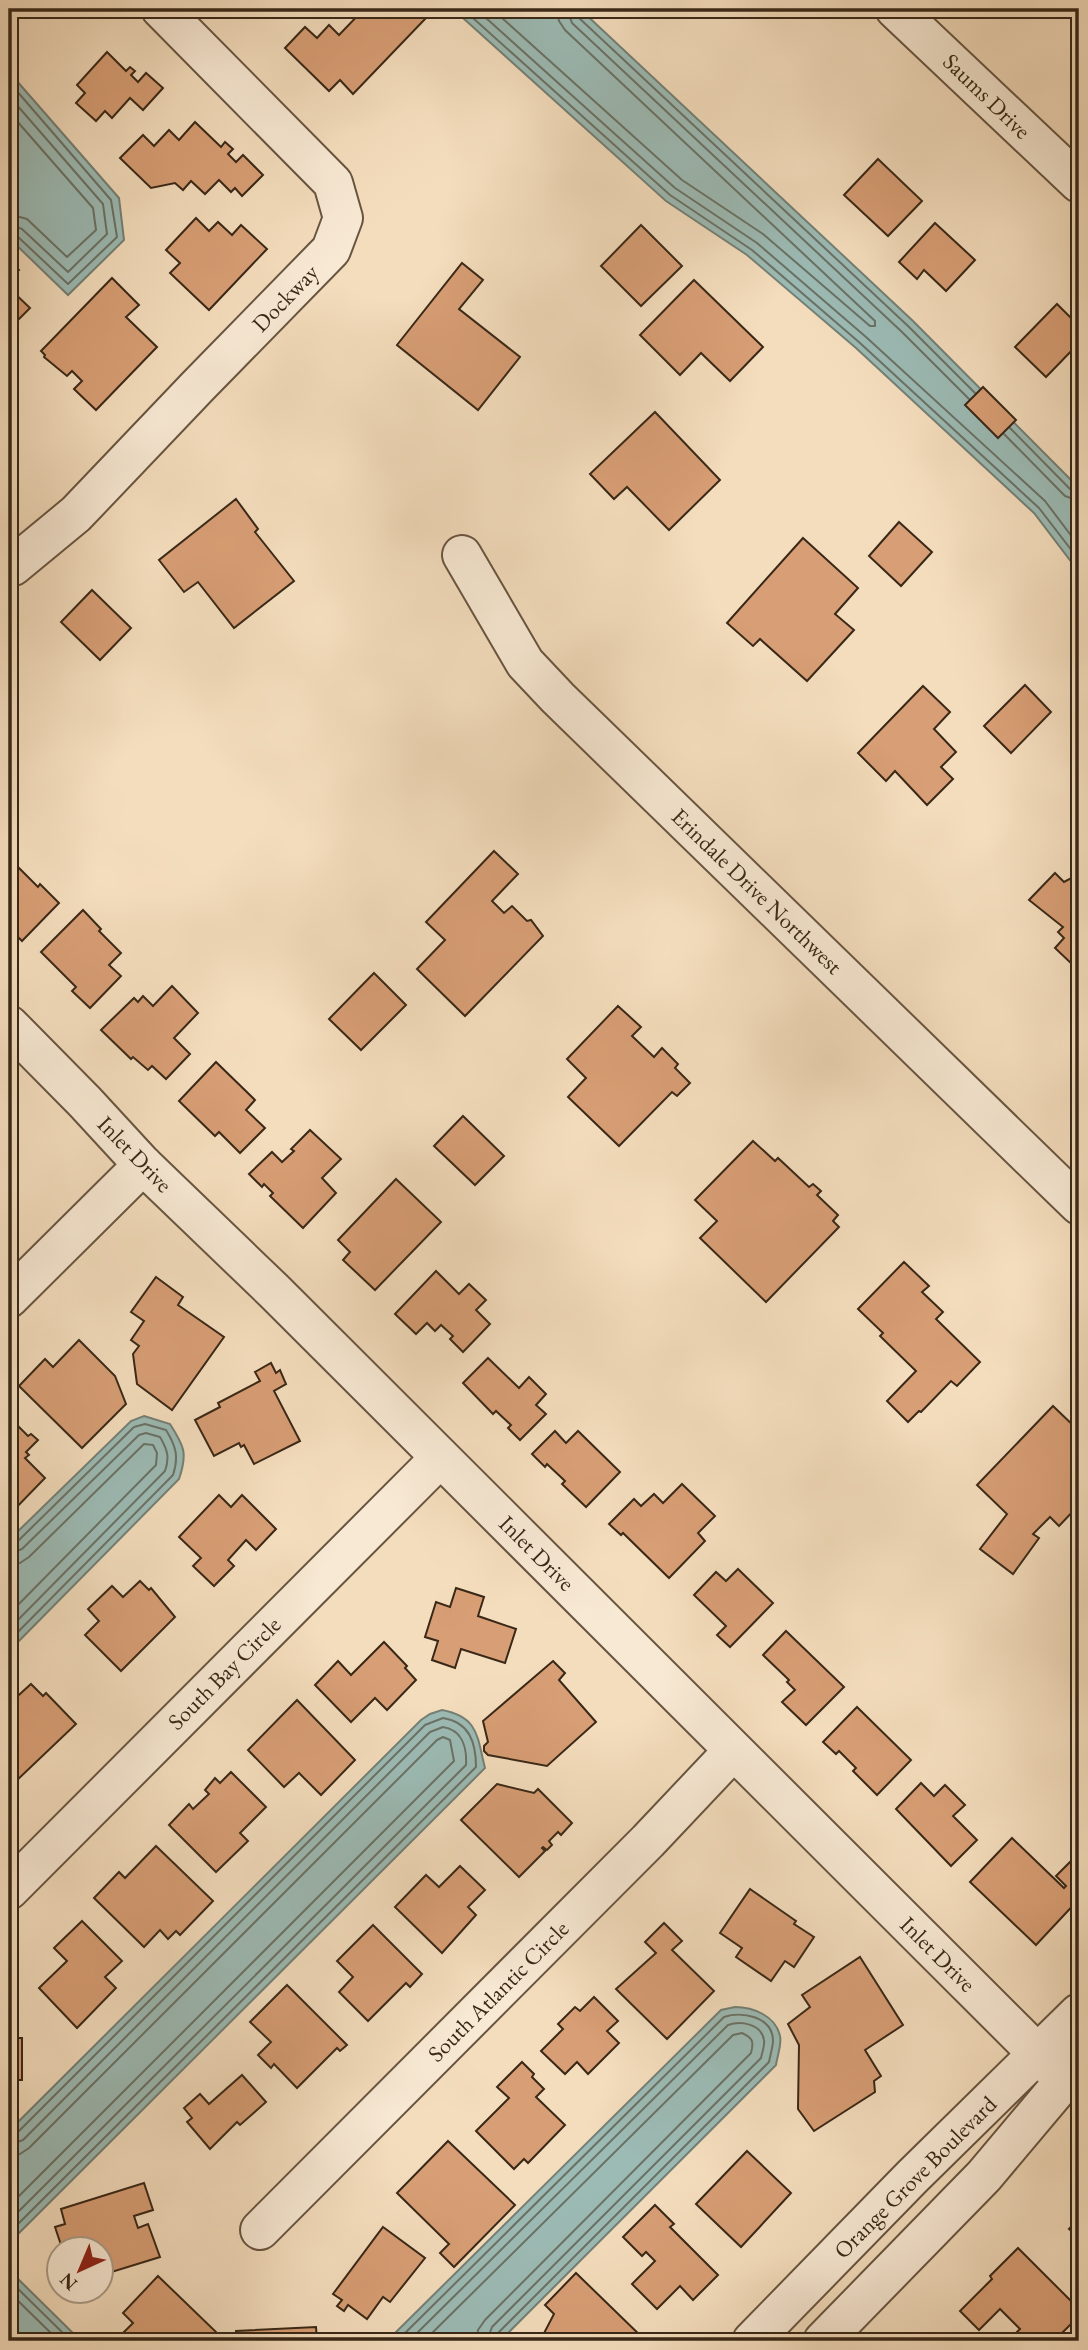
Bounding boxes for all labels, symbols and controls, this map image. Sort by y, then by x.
street label: Saums Drive [937,47,1037,145]
street label: Dockway [245,257,325,338]
street label: Erindale Drive Northwest [665,801,849,981]
street label: Inlet Drive [91,1109,179,1199]
street label: Inlet Drive [493,1509,581,1597]
street label: South Bay Circle [161,1610,287,1736]
street label: Inlet Drive [894,1910,982,1998]
street label: South Atlantic Circle [421,1914,575,2068]
street label: Orange Grove Boulevard [827,2089,1003,2265]
north arrow [46,2234,116,2304]
text: N [54,2267,83,2296]

